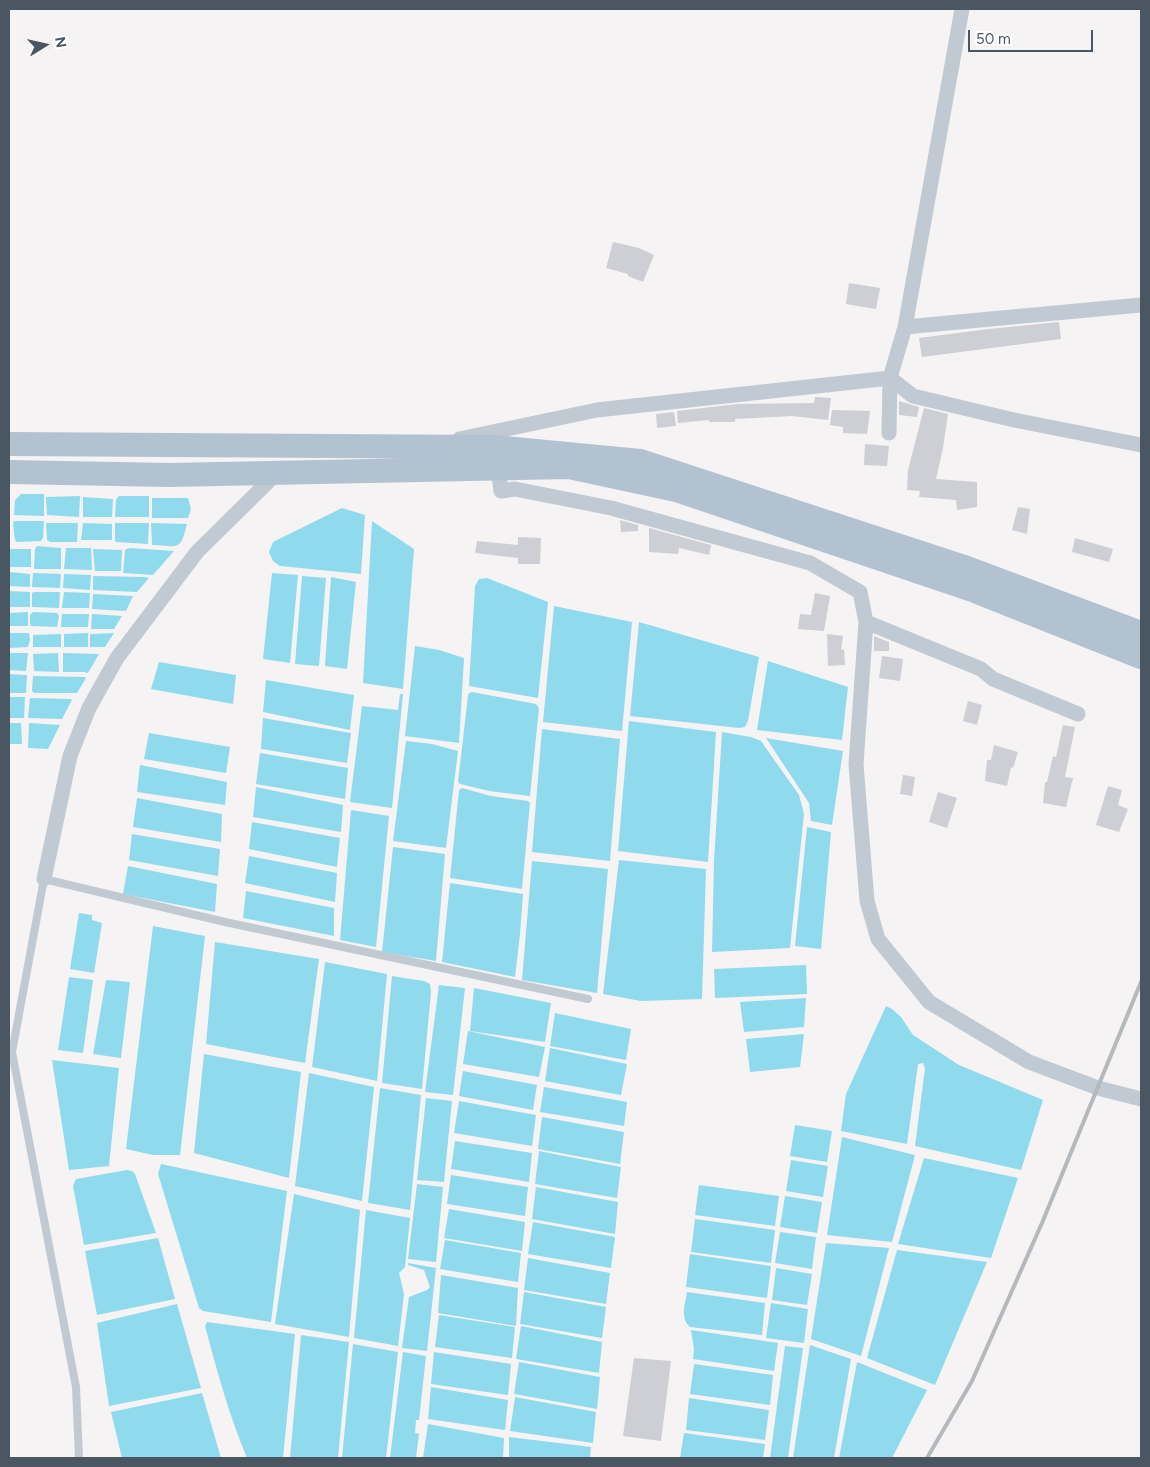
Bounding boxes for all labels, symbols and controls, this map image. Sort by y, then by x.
north arrow [20,20,70,70]
scale bar [970,20,1095,52]
text: 50 m [976,30,1011,48]
text: N [51,35,70,49]

